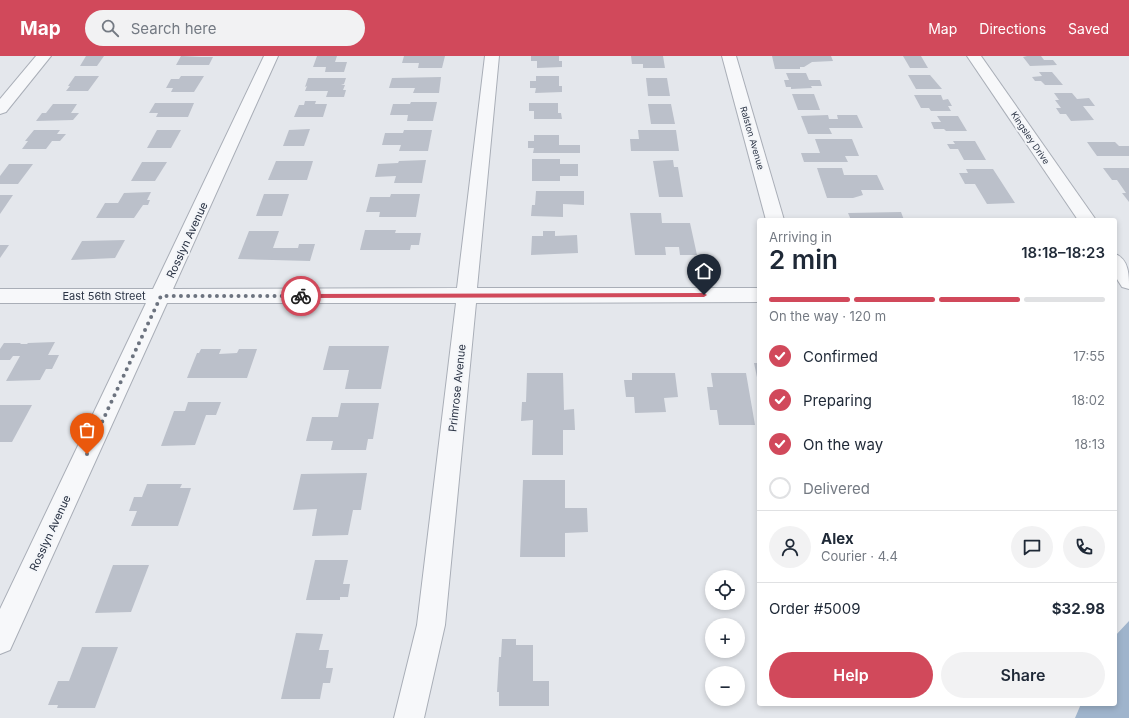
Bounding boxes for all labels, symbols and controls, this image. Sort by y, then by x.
search box [85,10,365,46]
text: Map [20,17,61,40]
icon: search [99,17,121,39]
text: Search here [131,19,216,38]
text: Map [928,20,957,37]
text: Directions [979,20,1046,37]
text: Saved [1068,20,1109,37]
street label: Ralston Avenue [738,105,767,171]
street label: Kingsley Drive [1009,109,1052,166]
street label: Rosslyn Avenue [163,200,211,280]
text: Arriving in [769,229,832,245]
text: 18:18–18:23 [1021,243,1105,262]
text: 2 min [769,244,838,275]
pin [687,254,721,295]
icon: home [693,260,715,282]
courier [281,276,321,316]
icon: bike [290,285,312,307]
street label: East 56th Street [62,289,146,303]
text: On the way · 120 m [769,308,886,324]
street label: Primrose Avenue [445,343,469,433]
icon: check [769,345,791,367]
text: Confirmed [803,347,878,366]
text: 17:55 [1073,348,1105,364]
icon: check [769,389,791,411]
text: Preparing [803,391,872,410]
text: 18:02 [1072,392,1105,408]
pin [70,413,104,454]
icon: bag [76,419,98,441]
icon: check [769,433,791,455]
text: On the way [803,435,883,454]
text: 18:13 [1075,436,1105,452]
text: Delivered [803,479,870,498]
street label: Rosslyn Avenue [26,493,74,573]
button: person [769,526,811,568]
button: chat [1011,526,1053,568]
button: phone [1063,526,1105,568]
text: Alex [821,529,854,548]
text: Courier · 4.4 [821,548,898,564]
map controls [705,570,745,706]
button: locate [705,570,745,610]
text: Order #5009 [769,599,861,618]
text: $32.98 [1052,599,1105,618]
button: + [705,618,745,658]
button: Help [769,652,933,698]
button: Share [941,652,1105,698]
button: − [705,666,745,706]

